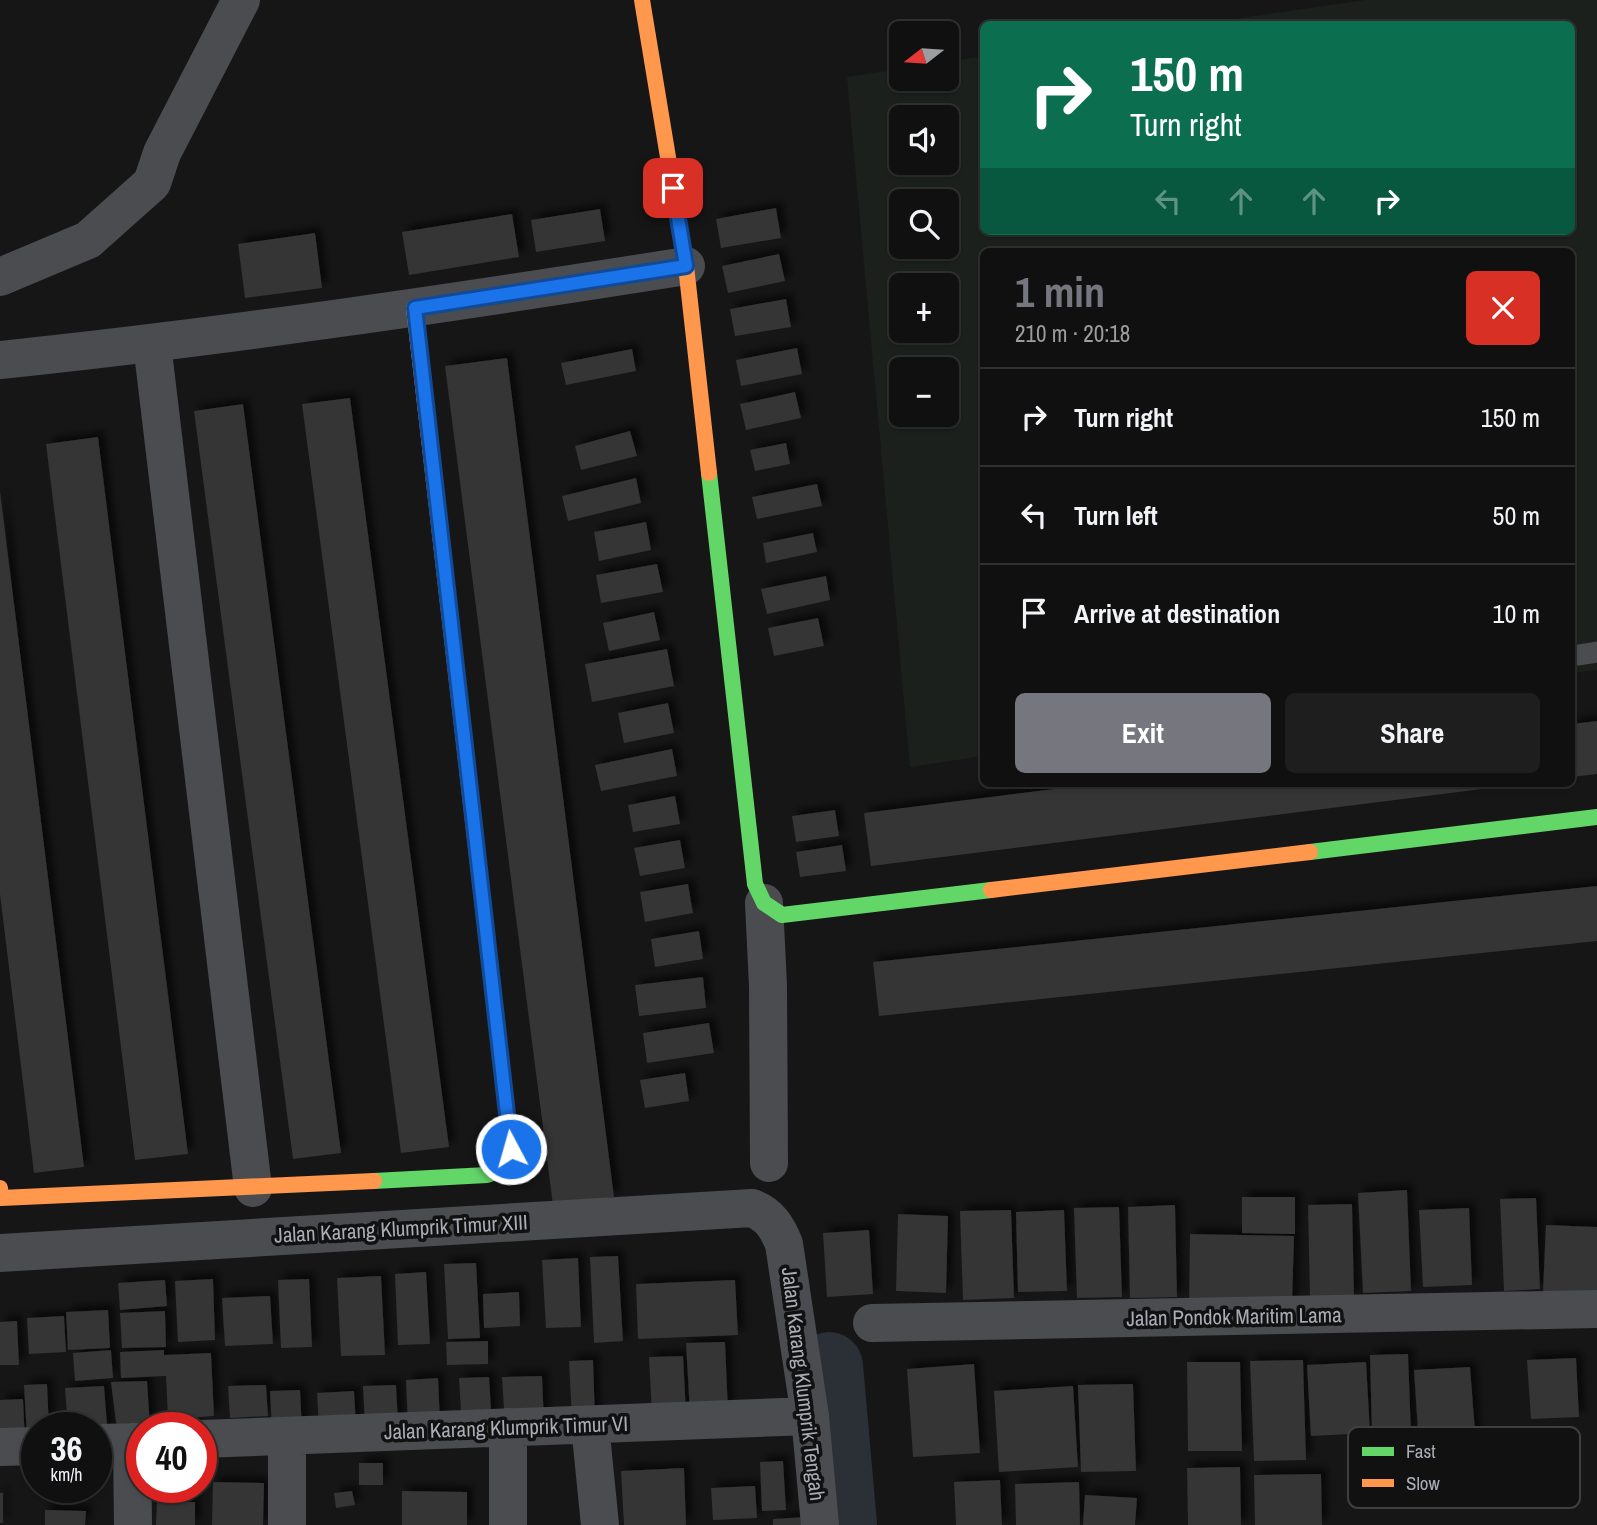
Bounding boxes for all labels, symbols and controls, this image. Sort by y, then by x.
north arrow [889,21,959,91]
map controls [889,21,959,427]
text: 150 m [1130,40,1244,106]
icon: right [1015,49,1106,140]
text: Turn right [1130,103,1242,146]
button: sound [889,105,959,175]
pin [643,158,703,218]
icon: arrive [654,169,692,207]
icon: left [1149,182,1187,220]
icon: ahead [1222,182,1260,220]
icon: ahead [1295,182,1333,220]
icon: right [1368,182,1406,220]
button: search [889,189,959,259]
text: 1 min [1015,264,1105,320]
button: close [1466,271,1540,345]
button: + [889,273,959,343]
text: 210 m · 20:18 [1015,318,1130,349]
button: − [889,357,959,427]
icon: right [1015,398,1053,436]
text: Turn right [1074,400,1173,435]
text: 150 m [1481,400,1540,435]
icon: left [1015,496,1053,534]
text: Turn left [1074,498,1158,533]
text: 50 m [1493,498,1540,533]
icon: arrive [1015,594,1053,632]
text: Arrive at destination [1074,596,1280,631]
text: 10 m [1493,596,1540,631]
button: Exit [1015,693,1271,773]
button: Share [1285,693,1540,773]
position arrow [474,1112,548,1186]
street label: Jalan Karang Klumprik Timur XIII [273,1207,529,1250]
street label: Jalan Karang Klumprik Tengah [775,1265,832,1502]
street label: Jalan Pondok Maritim Lama [1126,1300,1342,1333]
street label: Jalan Karang Klumprik Timur VI [383,1409,629,1446]
speed limit sign: 40 [126,1412,217,1503]
text: 36 [51,1425,82,1472]
legend [1348,1427,1580,1508]
text: Fast [1406,1438,1436,1464]
text: km/h [51,1462,83,1487]
text: Slow [1406,1470,1441,1496]

